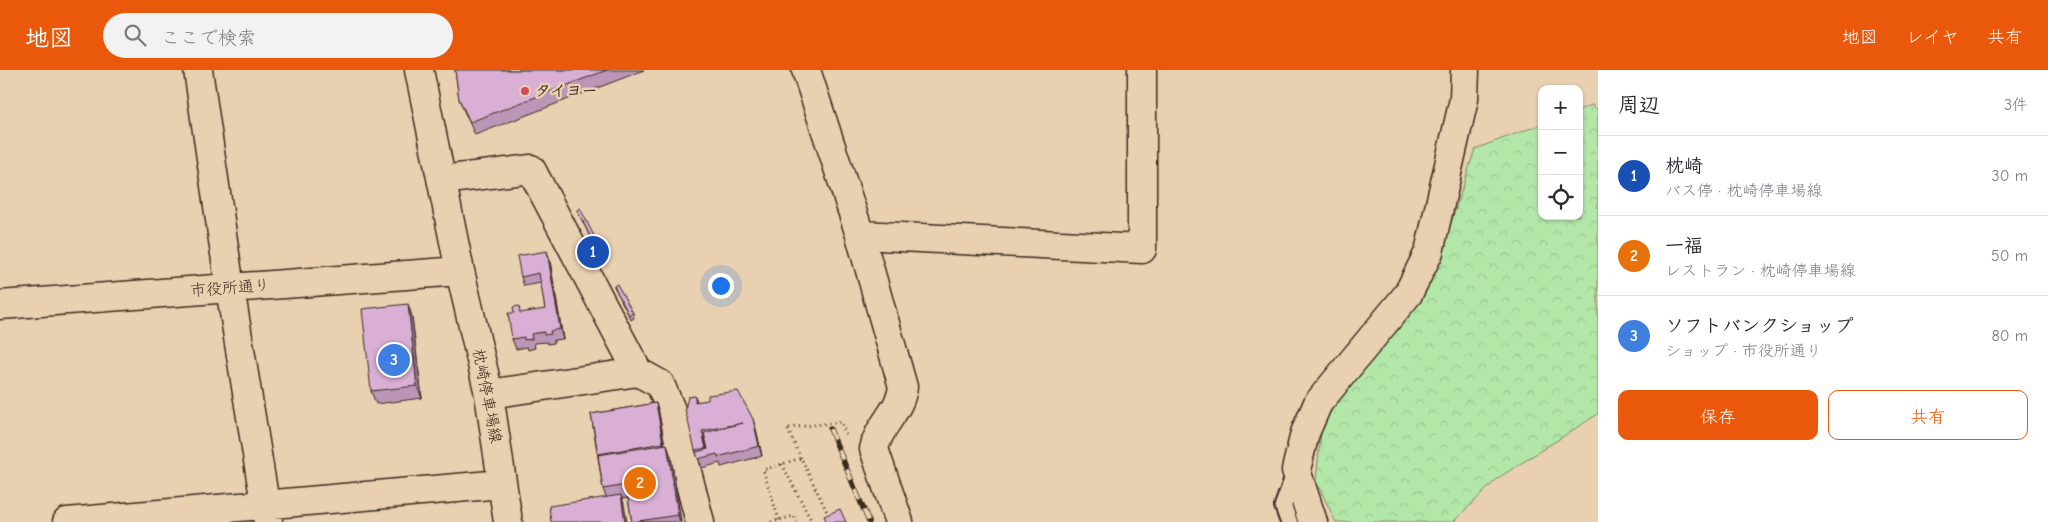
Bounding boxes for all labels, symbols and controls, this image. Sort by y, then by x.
search box [103,13,453,58]
icon: search [121,21,149,49]
text: 地図 [25,24,73,52]
text: ここで検索 [161,27,256,49]
text: 地図 [1842,27,1878,48]
text: レイヤ [1906,27,1959,48]
text: 共有 [1987,27,2023,48]
place label: タイヨー [535,82,597,100]
marker: タイヨー [519,85,531,97]
map controls [1538,85,1583,220]
button: + [1538,85,1583,130]
text: 周辺 [1618,93,1660,117]
text: 3件 [2004,96,2028,114]
button: − [1538,130,1583,175]
text: 枕崎 [1665,155,1703,177]
text: 1 [1631,167,1637,185]
text: 30 m [1992,167,2028,185]
button: locate [1538,175,1583,220]
text: バス停 · 枕崎停車場線 [1665,182,1823,200]
pin: 1 [577,233,609,271]
text: 一福 [1665,235,1703,257]
text: 2 [1630,247,1638,265]
text: 50 m [1991,247,2028,265]
text: レストラン · 枕崎停車場線 [1665,262,1856,280]
your location [708,273,734,299]
street label: 市役所通り [189,276,271,300]
text: ソフトバンクショップ [1665,315,1853,337]
text: 3 [1630,327,1638,345]
text: 80 m [1991,327,2028,345]
pin: 3 [378,341,410,379]
text: ショップ · 市役所通り [1665,342,1822,360]
street label: 枕崎停車場線 [469,347,505,445]
button: 保存 [1618,390,1818,440]
button: 共有 [1828,390,2028,440]
pin: 2 [624,464,656,502]

